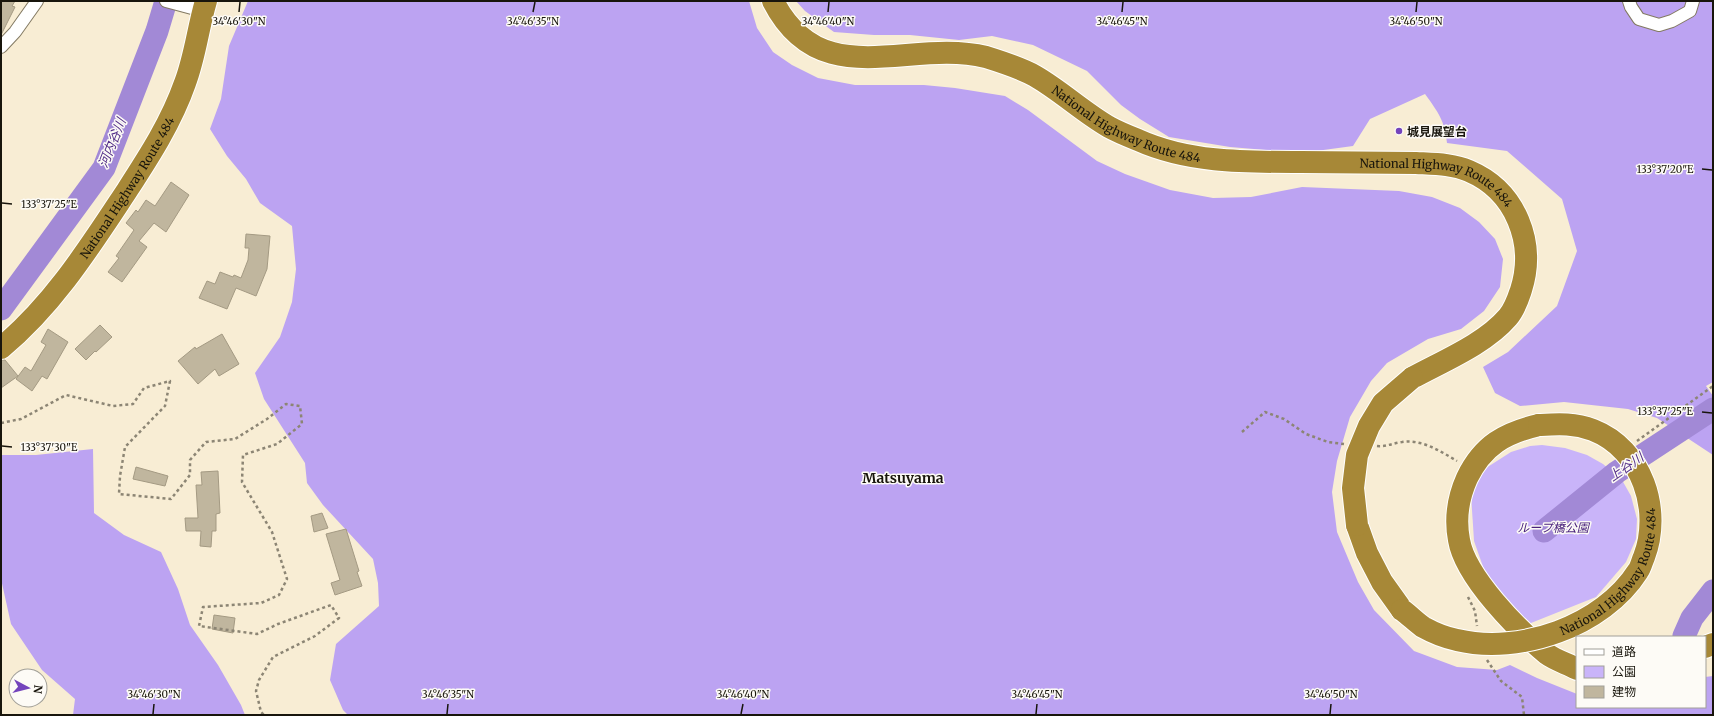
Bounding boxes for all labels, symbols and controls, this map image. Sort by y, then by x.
text: 34°46'30"N [212,15,266,28]
text: 34°46'35"N [507,15,559,28]
text: 34°46'40"N [802,15,855,28]
text: 34°46'45"N [1097,15,1148,28]
text: 34°46'50"N [1390,15,1443,28]
street label: National Highway Route 484 [1049,82,1202,165]
street label: National Highway Route 484 [76,114,177,261]
water label: 河内谷川 [94,114,130,170]
place label: 城見展望台 [1407,124,1467,139]
marker: 城見展望台 [1394,126,1404,136]
street label: National Highway Route 484 [1360,155,1517,210]
text: 133°37'20"E [1637,163,1694,176]
text: 133°37'25"E [21,198,77,211]
text: 133°37'25"E [1637,405,1693,418]
text: 133°37'30"E [21,441,78,454]
water label: 上谷川 [1605,448,1648,485]
district label: Matsuyama [862,469,944,487]
street label: National Highway Route 484 [1557,507,1658,638]
park label: ループ橋公園 [1517,520,1591,535]
legend [1576,636,1706,708]
text: 道路 [1612,644,1636,659]
text: 公園 [1612,664,1636,679]
north arrow [8,668,48,708]
text: N [30,684,45,695]
text: 建物 [1612,684,1636,699]
text: 34°46'30"N [127,688,181,701]
text: 34°46'35"N [422,688,474,701]
text: 34°46'40"N [717,688,770,701]
text: 34°46'45"N [1012,688,1063,701]
text: 34°46'50"N [1305,688,1358,701]

